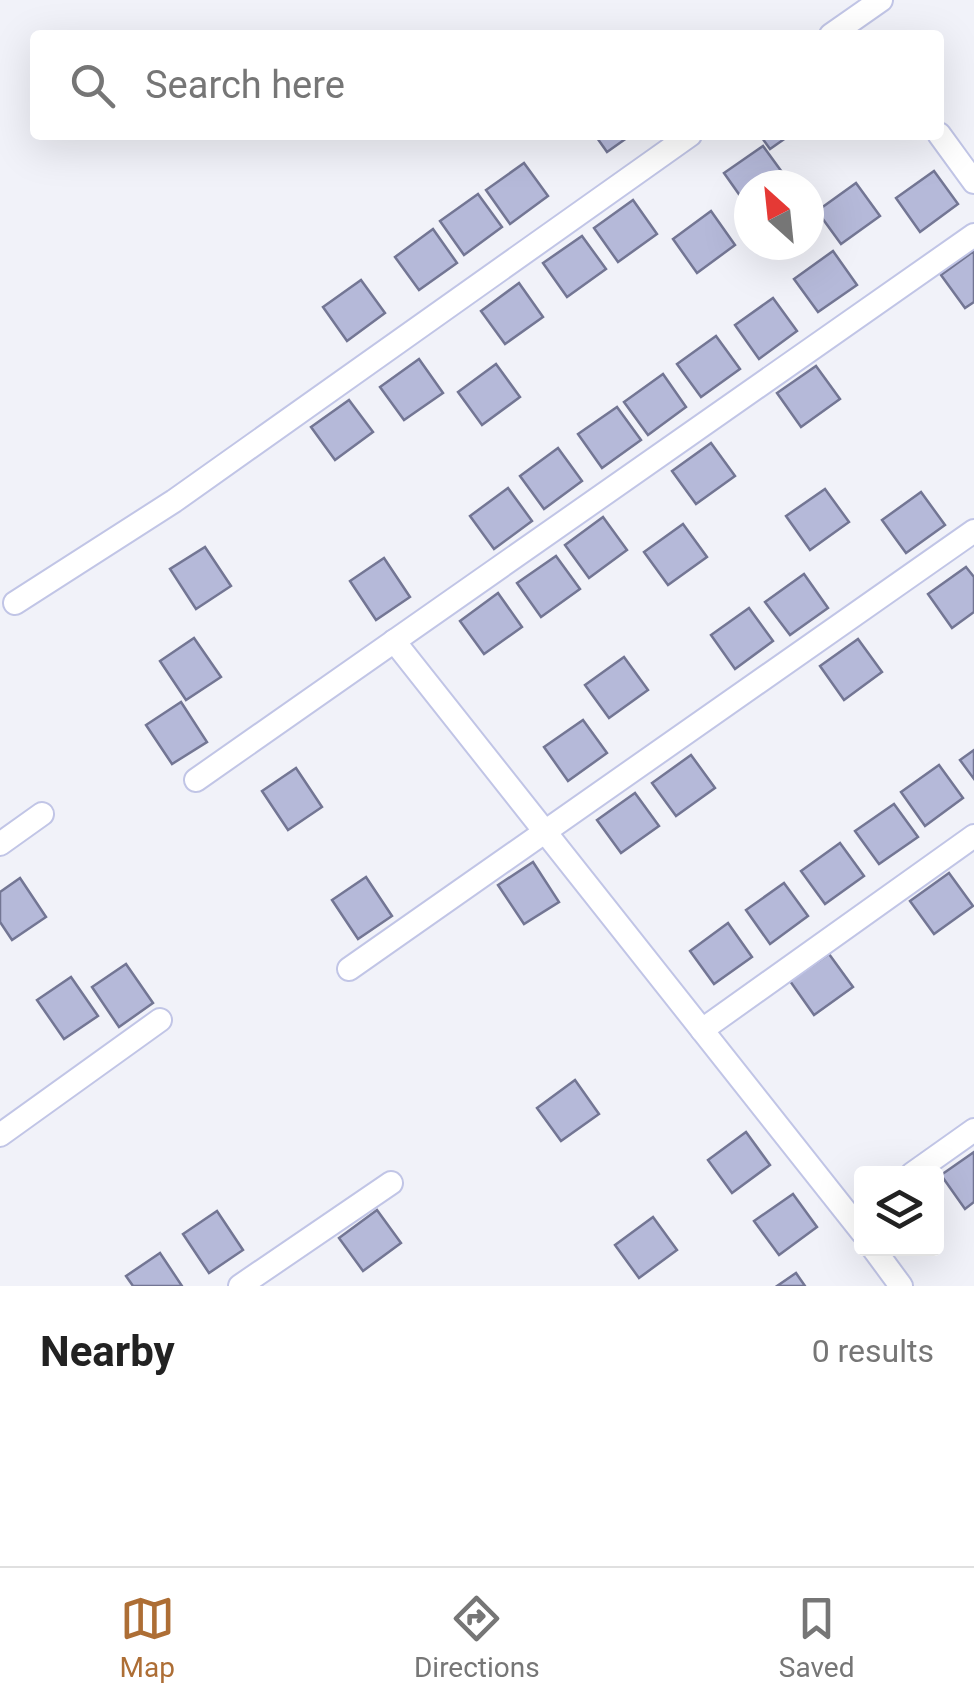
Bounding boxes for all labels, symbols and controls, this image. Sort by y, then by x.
search box [30,30,944,140]
icon: search [65,58,120,113]
text: Search here [145,63,345,107]
north arrow [734,170,824,260]
map controls [854,1166,944,1256]
button: layers [854,1166,944,1256]
text: Nearby [40,1327,175,1376]
text: 0 results [812,1332,934,1370]
tab: Map [120,1591,175,1684]
tab: Directions [414,1591,540,1684]
tab: Saved [779,1591,854,1684]

